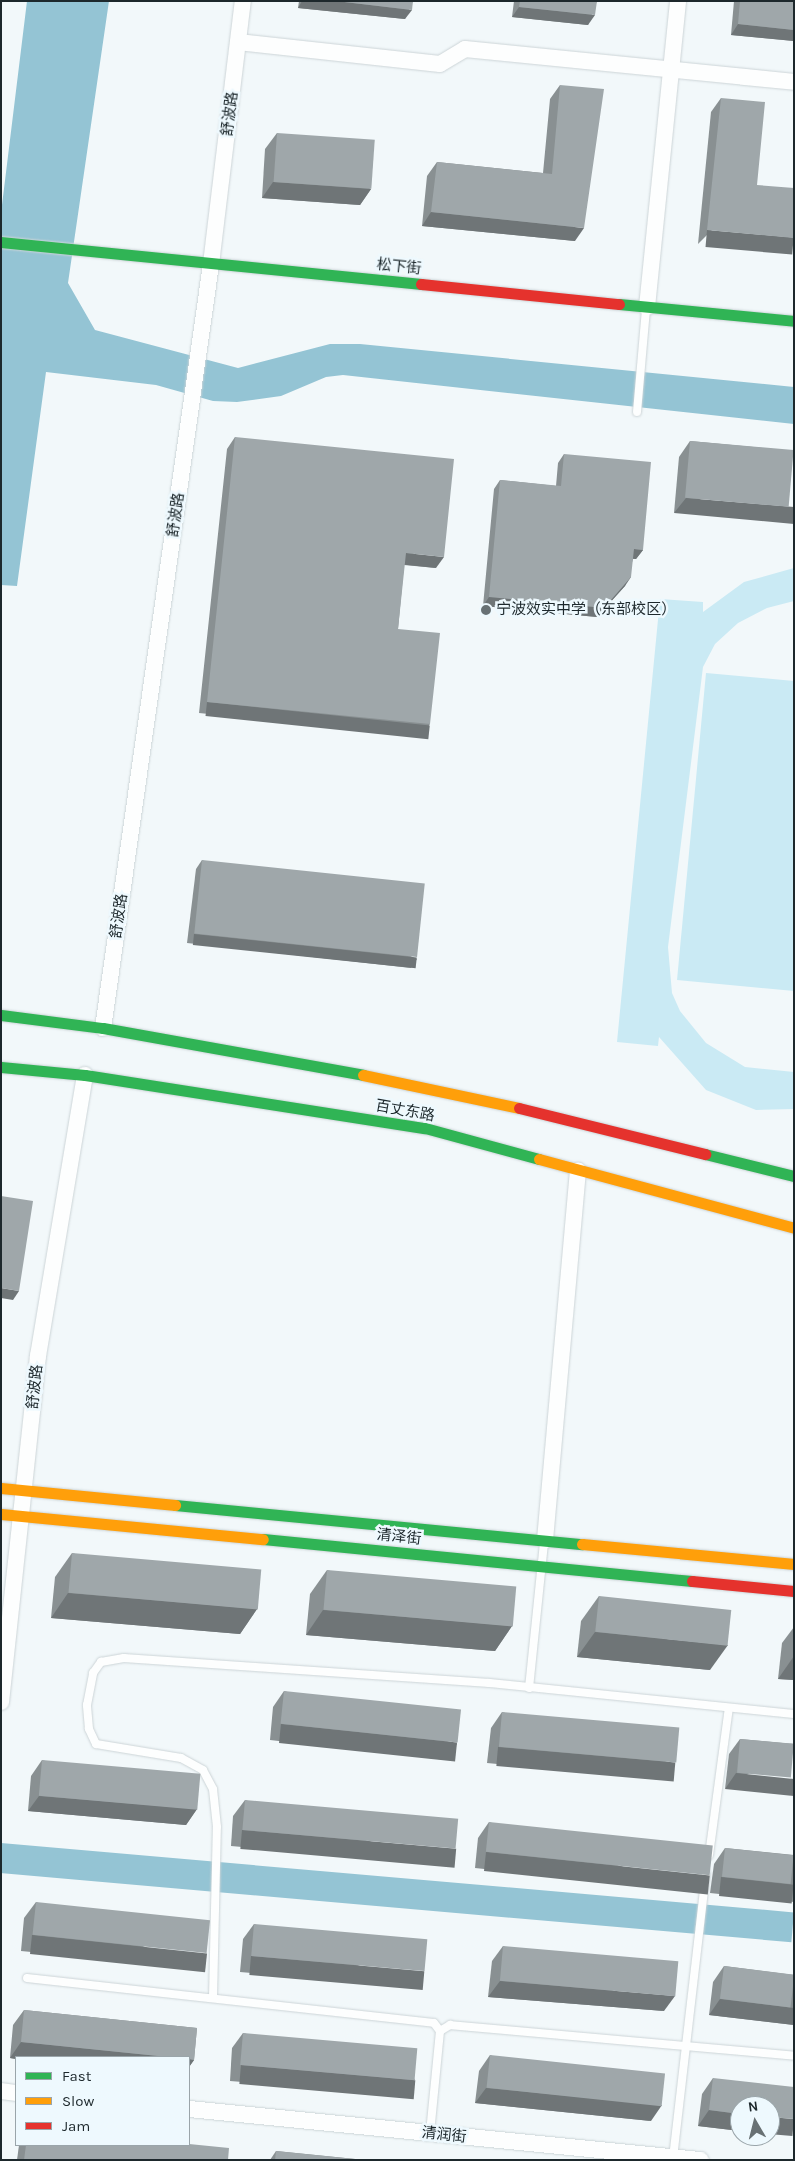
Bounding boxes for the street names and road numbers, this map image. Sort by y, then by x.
street label: 舒波路 [218,91,242,137]
street label: 松下街 [376,256,422,278]
street label: 舒波路 [164,491,188,539]
street label: 舒波路 [107,892,131,940]
street label: 百丈东路 [374,1097,436,1125]
street label: 舒波路 [24,1364,46,1410]
street label: 清泽街 [376,1526,422,1548]
street label: 清润街 [421,2124,467,2146]

